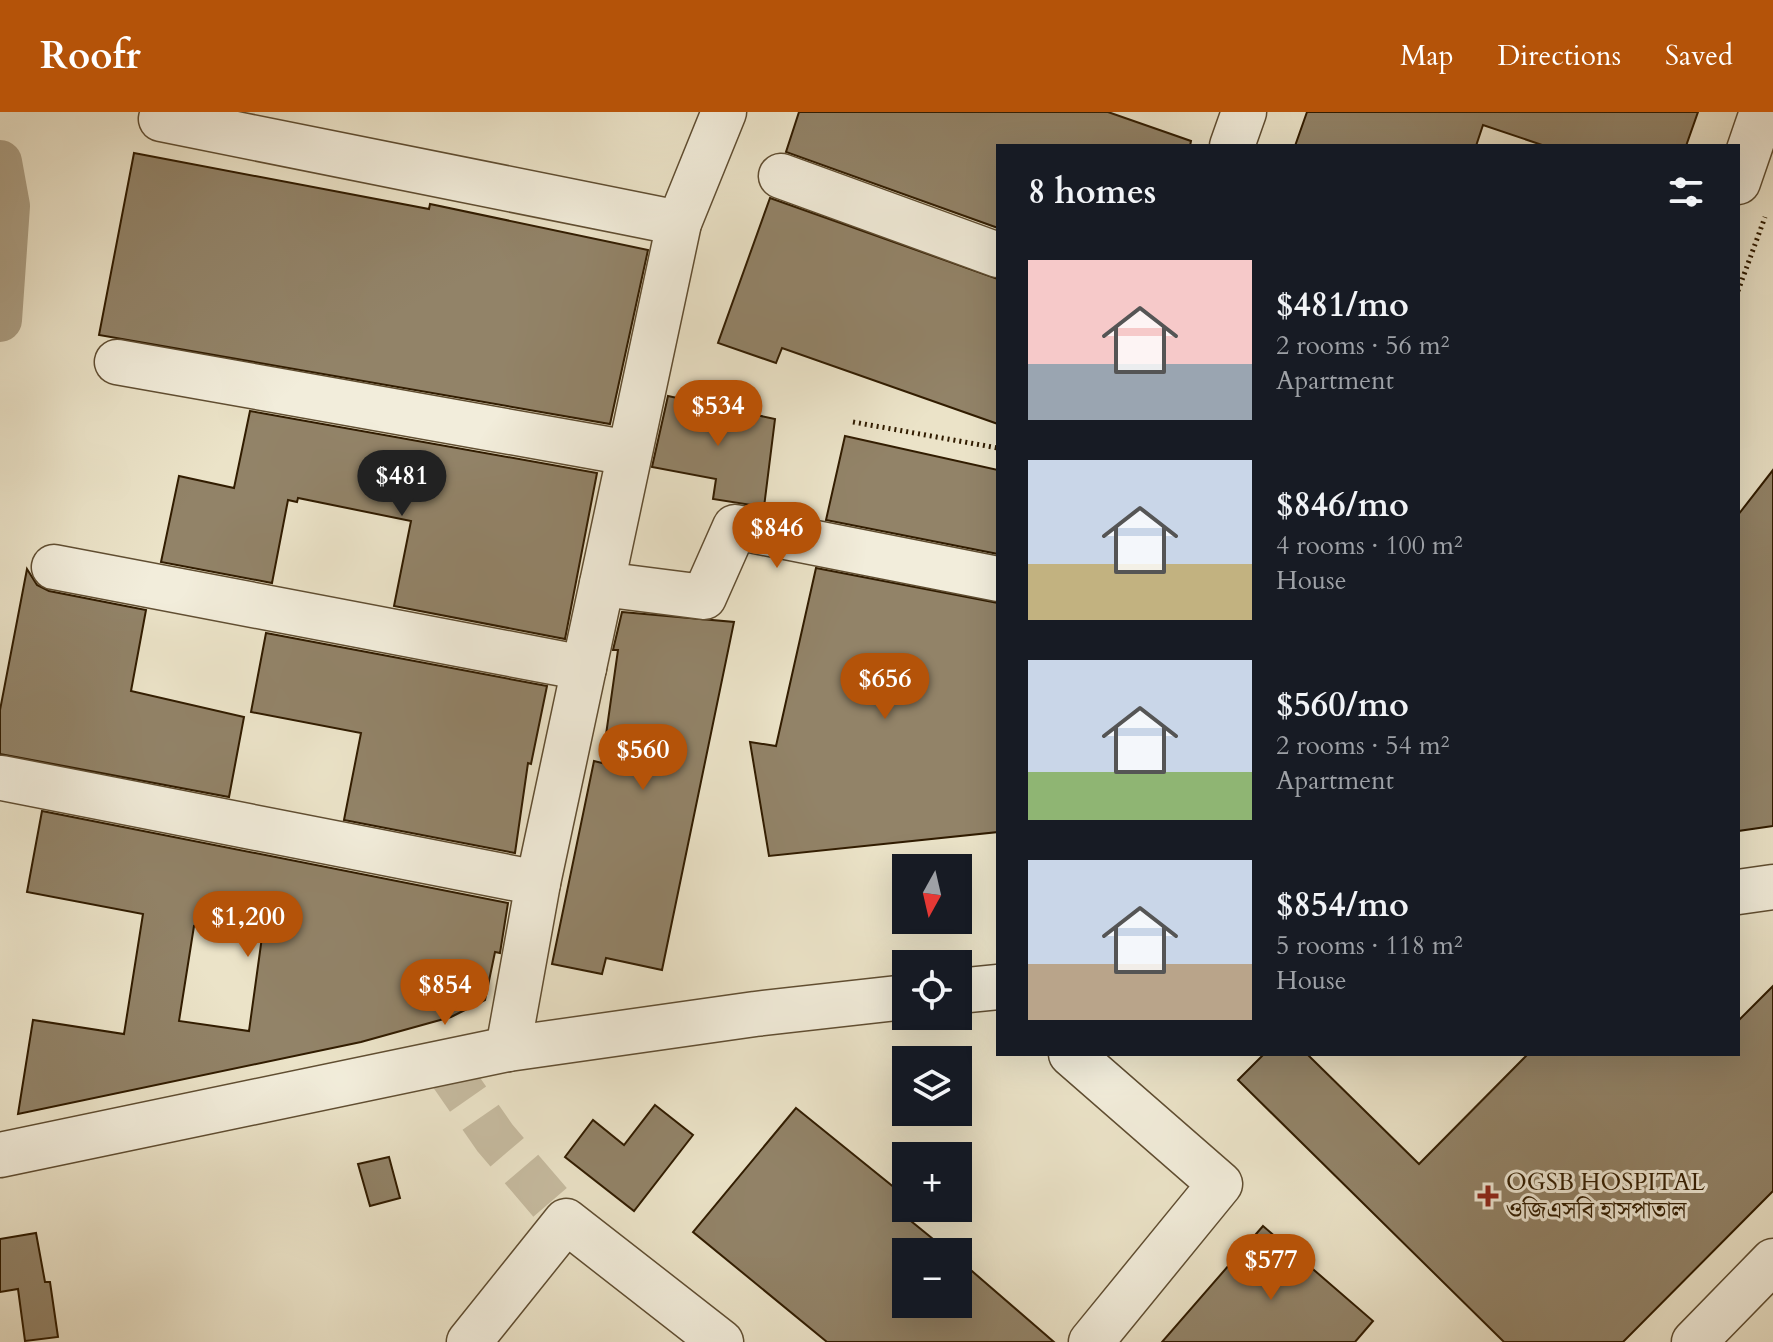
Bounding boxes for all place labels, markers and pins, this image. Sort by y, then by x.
pin: $534 [671,380,765,448]
pin: $481 [355,450,449,518]
pin: $846 [730,502,824,570]
pin: $656 [838,653,932,721]
pin: $560 [596,724,690,792]
pin: $1,200 [183,891,313,959]
pin: $854 [398,959,492,1027]
place label: OGSB HOSPITAL ওজিএসবি হাসপাতাল [1506,1166,1705,1227]
marker: OGSB HOSPITAL ওজিএসবি হাসপাতাল [1477,1185,1499,1207]
pin: $577 [1224,1234,1318,1302]

